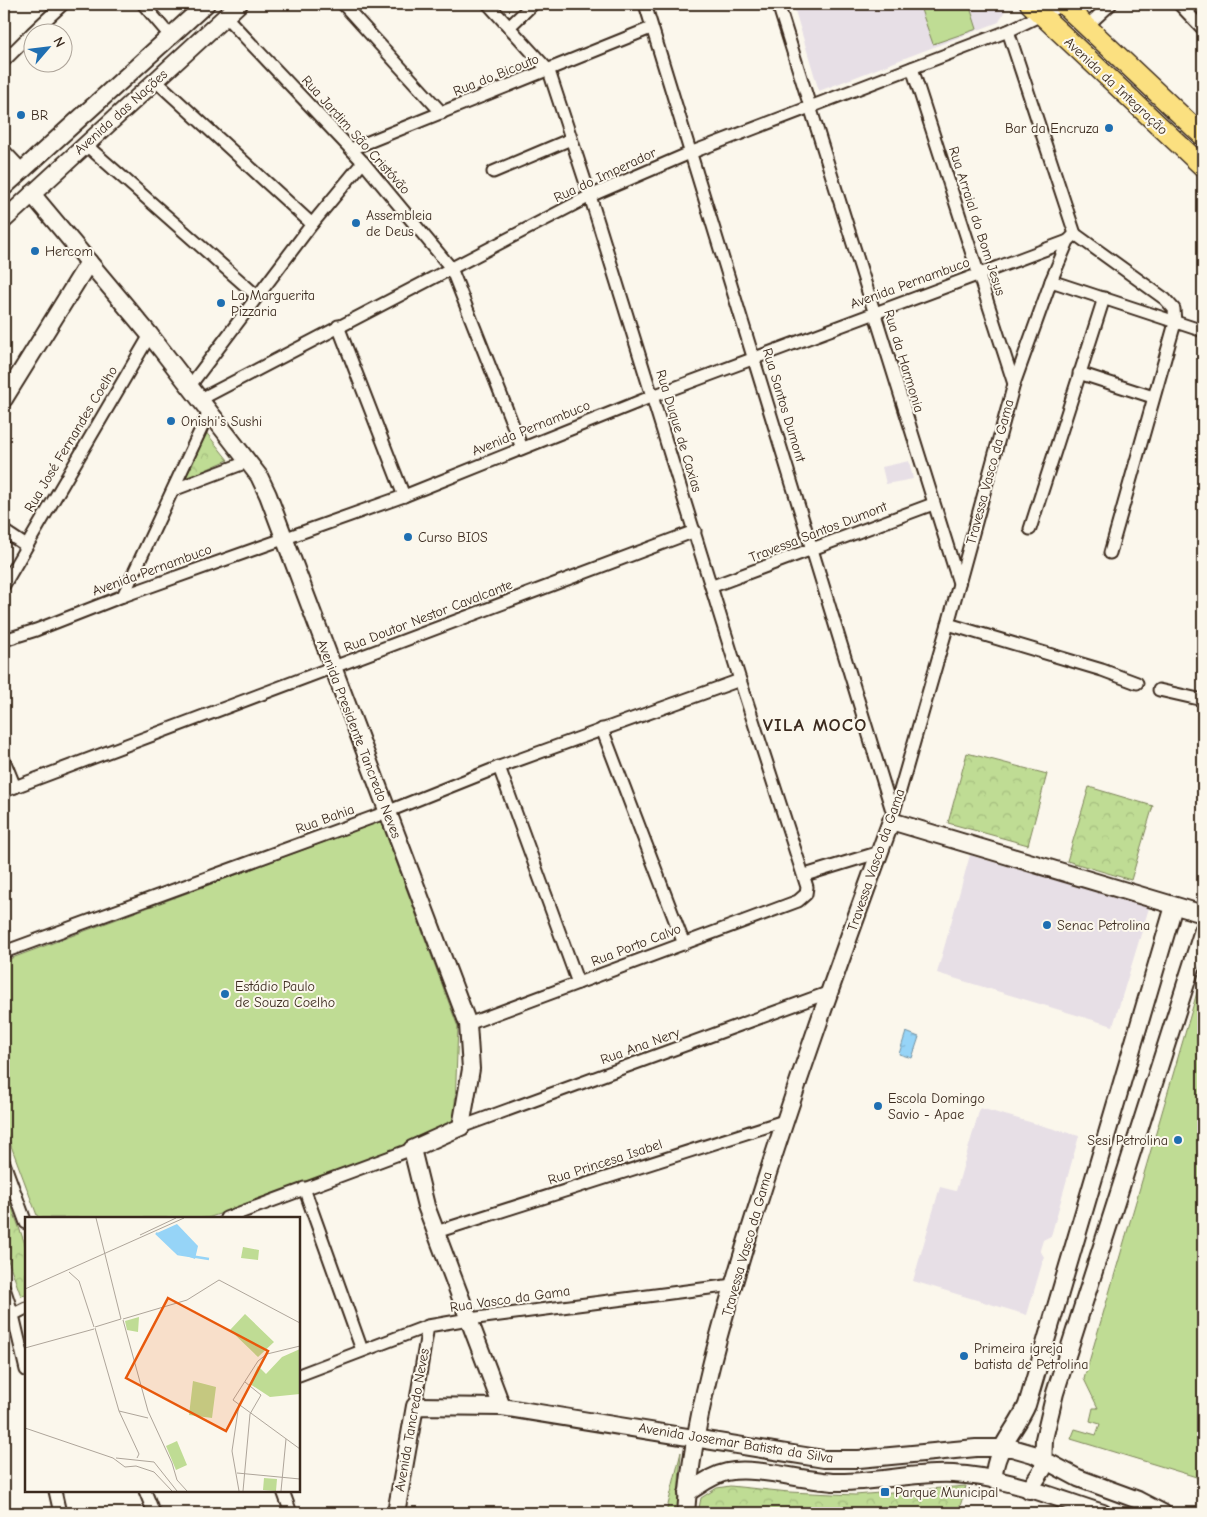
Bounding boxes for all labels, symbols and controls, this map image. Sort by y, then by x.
north arrow [22,22,72,72]
text: N [49,34,69,50]
street label: Avenida da Integração [1061,34,1171,138]
street label: Rua do Bicouto [451,50,541,100]
street label: Avenida das Nações [71,66,171,158]
street label: Rua Jardim São Cristóvão [298,72,414,198]
place label: BR [31,107,48,124]
marker: BR [15,109,27,121]
place label: Bar da Encruza [1005,120,1099,137]
marker: Bar da Encruza [1103,122,1115,134]
street label: Rua do Imperador [551,144,659,206]
street label: Rua Arraial do Bom Jesus [945,144,1009,298]
place label: Assembleia de Deus [366,207,432,240]
marker: Assembleia de Deus [350,217,362,229]
place label: Hercom [45,243,93,260]
marker: Hercom [29,245,41,257]
street label: Avenida Pernambuco [848,253,972,313]
place label: La Marguerita Pizzaria [231,287,315,320]
marker: La Marguerita Pizzaria [215,297,227,309]
street label: Rua da Harmonia [880,307,928,415]
street label: Rua Santos Dumont [759,346,810,465]
street label: Rua José Fernandes Coelho [21,363,121,515]
street label: Rua Duque de Caxias [652,368,706,494]
street label: Avenida Pernambuco [469,396,593,460]
street label: Travessa Vasco da Gama [962,397,1018,547]
place label: Onishi's Sushi [181,413,262,430]
marker: Onishi's Sushi [165,415,177,427]
street label: Travessa Santos Dumont [746,497,890,566]
place label: Curso BIOS [418,529,488,546]
marker: Curso BIOS [402,531,414,543]
street label: Avenida Pernambuco [90,540,214,600]
street label: Rua Doutor Nestor Cavalcante [341,576,515,656]
street label: Avenida Presidente Tancredo Neves [313,637,405,841]
district label: VILA MOCO [763,714,867,736]
street label: Travessa Vasco da Gama [844,786,908,934]
street label: Rua Bahia [293,801,357,837]
place label: Senac Petrolina [1057,917,1150,934]
marker: Senac Petrolina [1041,919,1053,931]
street label: Rua Porto Calvo [589,920,683,970]
place label: Estádio Paulo de Souza Coelho [235,978,335,1011]
marker: Estádio Paulo de Souza Coelho [219,988,231,1000]
street label: Rua Ana Nery [598,1024,683,1068]
place label: Escola Domingo Savio - Apae [888,1090,985,1123]
marker: Escola Domingo Savio - Apae [872,1100,884,1112]
place label: Sesi Petrolina [1087,1132,1168,1149]
marker: Sesi Petrolina [1172,1134,1184,1146]
street label: Rua Princesa Isabel [546,1135,664,1189]
street label: Travessa Vasco da Gama [718,1170,776,1318]
inset map [25,1217,300,1492]
street label: Rua Vasco da Gama [449,1282,571,1316]
place label: Primeira igreja batista de Petrolina [974,1340,1089,1373]
street label: Avenida Tancredo Neves [391,1347,433,1493]
marker: Primeira igreja batista de Petrolina [958,1350,970,1362]
street label: Avenida Josemar Batista da Silva [637,1419,835,1467]
place label: Parque Municipal [895,1484,998,1501]
marker: Parque Municipal [879,1486,891,1498]

